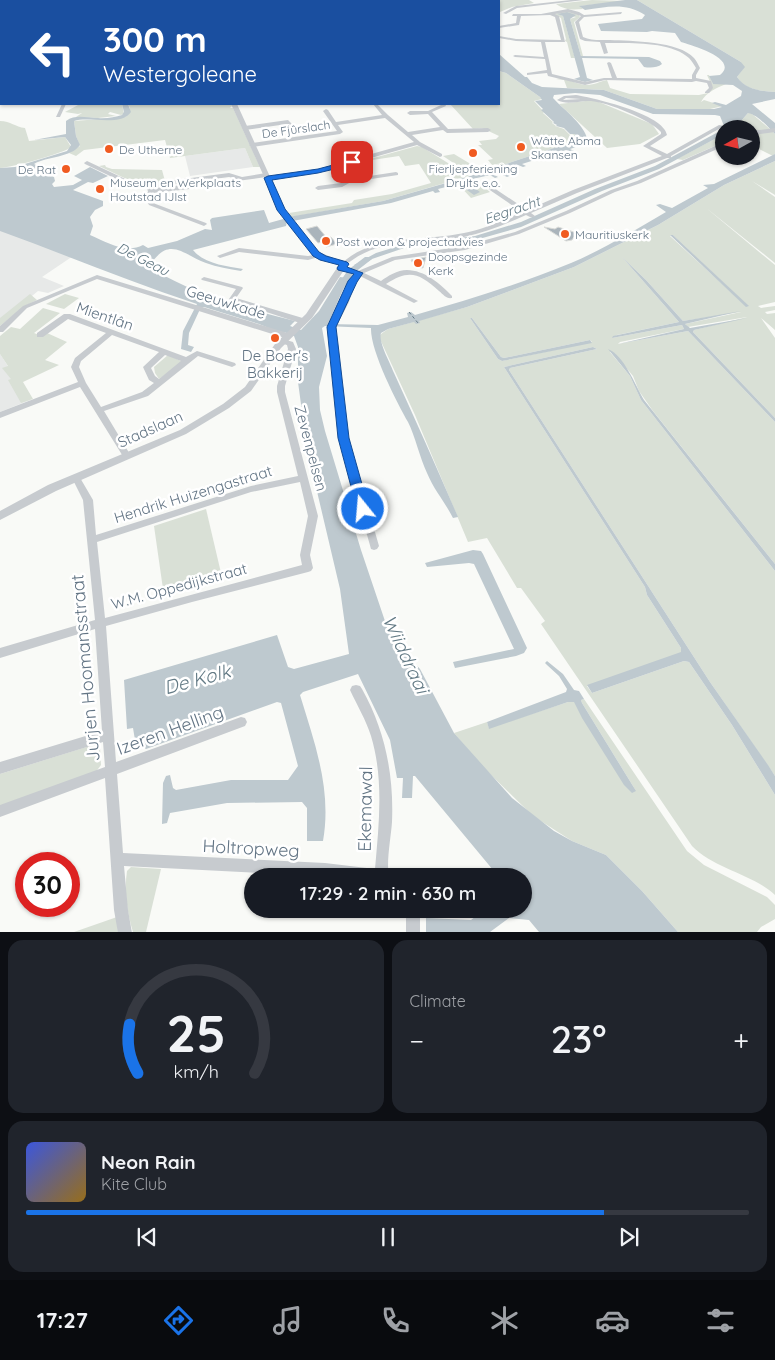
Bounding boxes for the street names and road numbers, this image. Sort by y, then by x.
street label: De Fjûrslach [261,117,331,141]
street label: Geeuwkade [184,281,268,323]
street label: Mientlân [74,297,136,335]
street label: Zevenpelsen [290,403,332,493]
street label: Stadslaan [115,406,185,452]
street label: Hendrik Huizengastraat [112,461,274,527]
street label: W.M. Oppedijkstraat [109,559,249,613]
street label: Jurjen Hoomansstraat [65,573,105,763]
street label: Izeren Helling [113,700,227,760]
street label: Ekemawal [353,766,377,852]
street label: Holtropweg [202,834,300,862]

